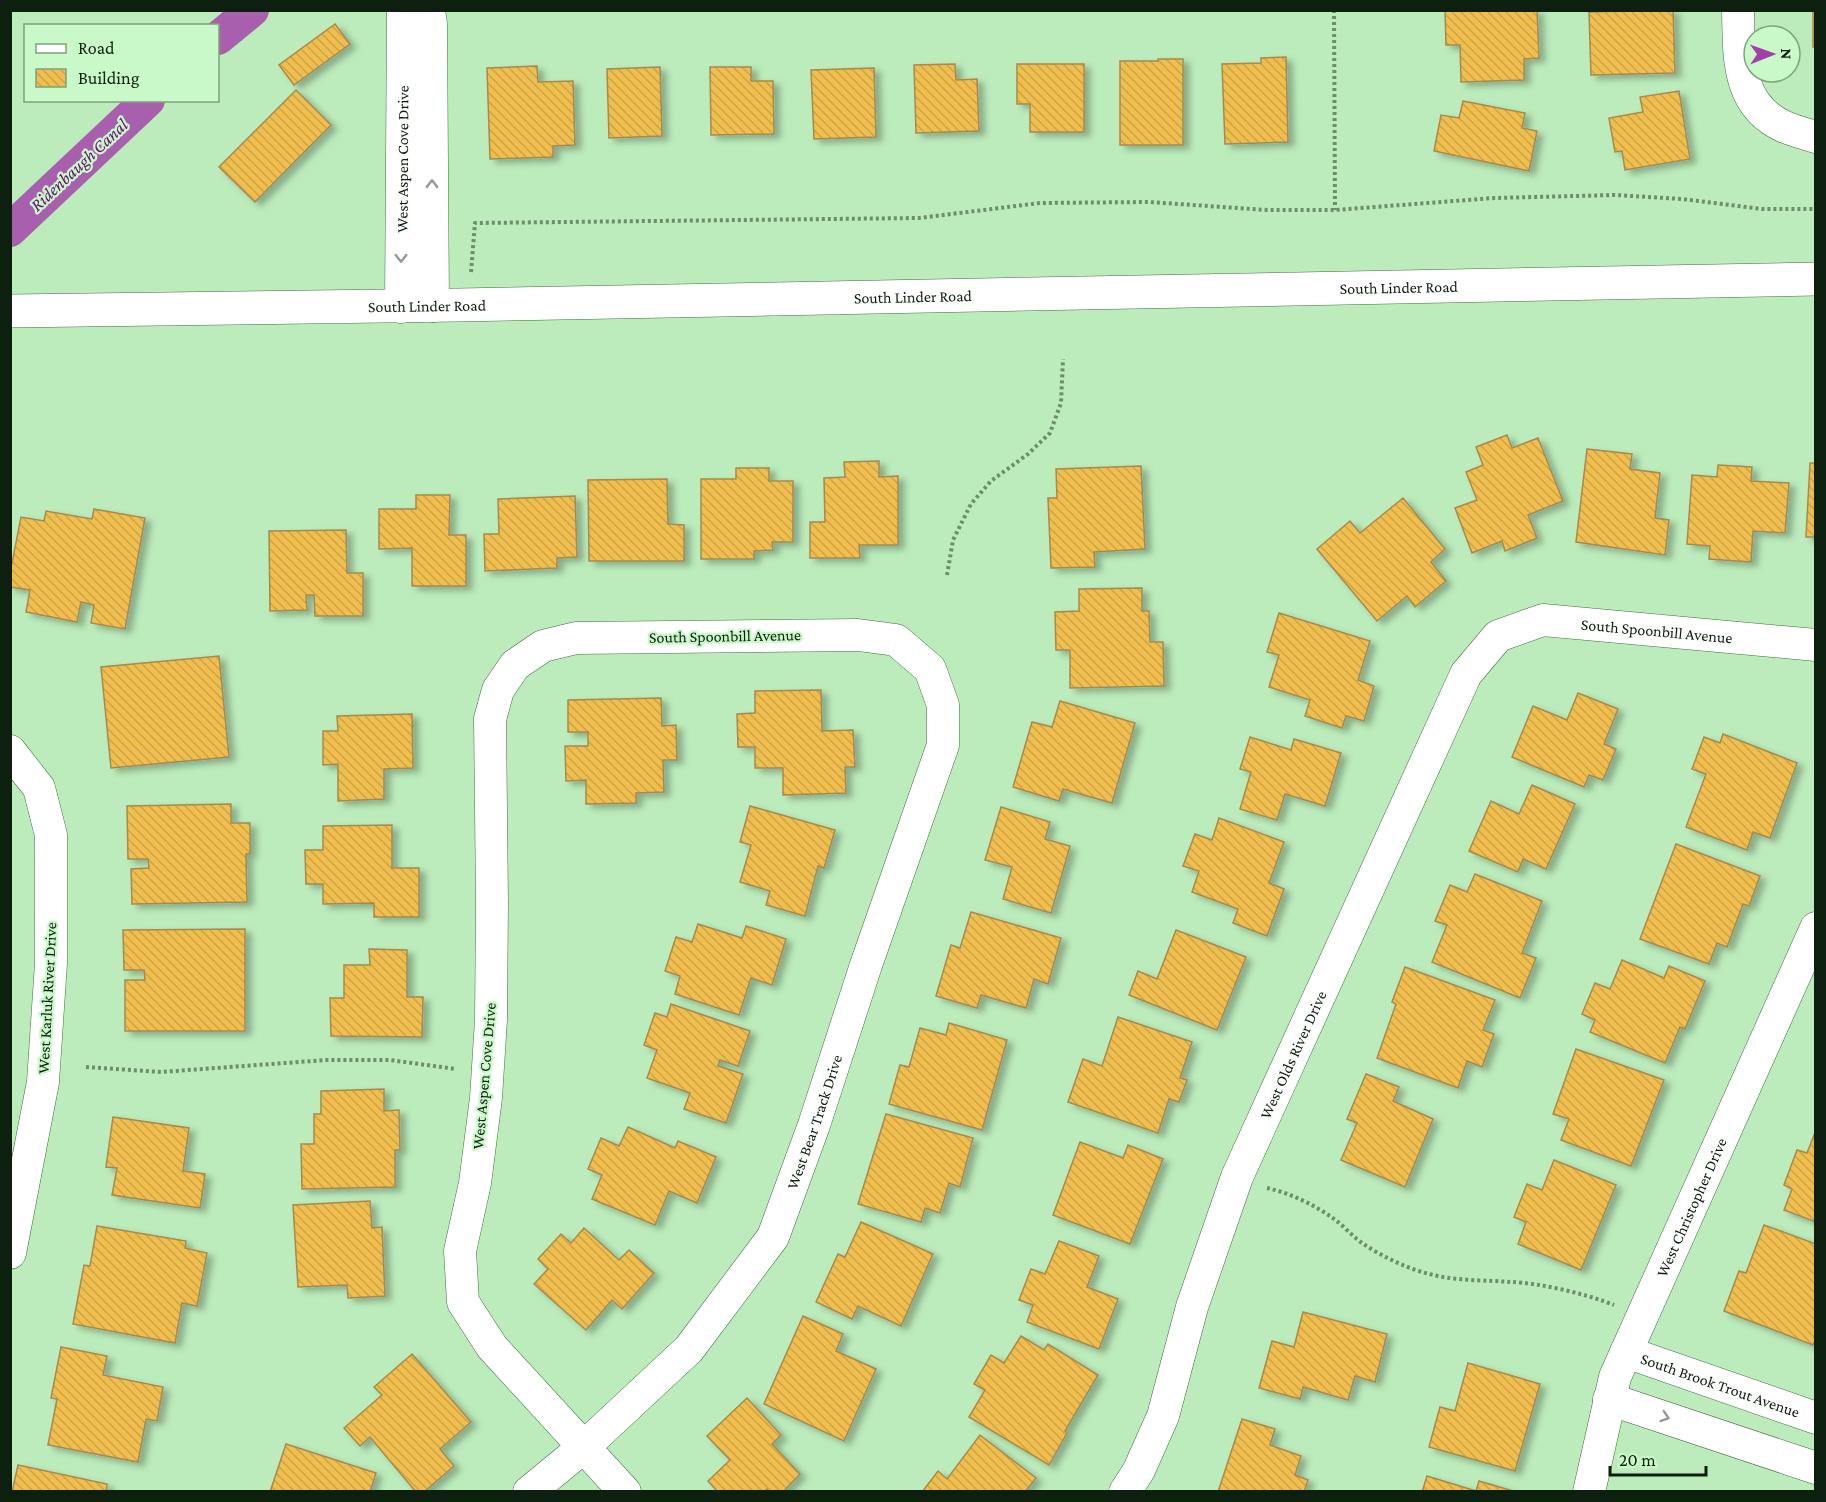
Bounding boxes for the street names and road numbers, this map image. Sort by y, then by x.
street label: West Aspen Cove Drive [393,85,411,233]
street label: South Linder Road [1340,277,1459,297]
street label: South Linder Road [854,287,973,306]
street label: South Linder Road [368,296,487,315]
street label: South Spoonbill Avenue [1580,615,1733,646]
street label: South Spoonbill Avenue [649,626,801,647]
street label: West Karluk River Drive [35,922,59,1074]
street label: West Olds River Drive [1256,988,1329,1121]
street label: West Aspen Cove Drive [469,1002,500,1150]
street label: West Bear Track Drive [783,1052,845,1191]
street label: West Christopher Drive [1653,1135,1730,1279]
street label: South Brook Trout Avenue [1639,1349,1802,1420]

